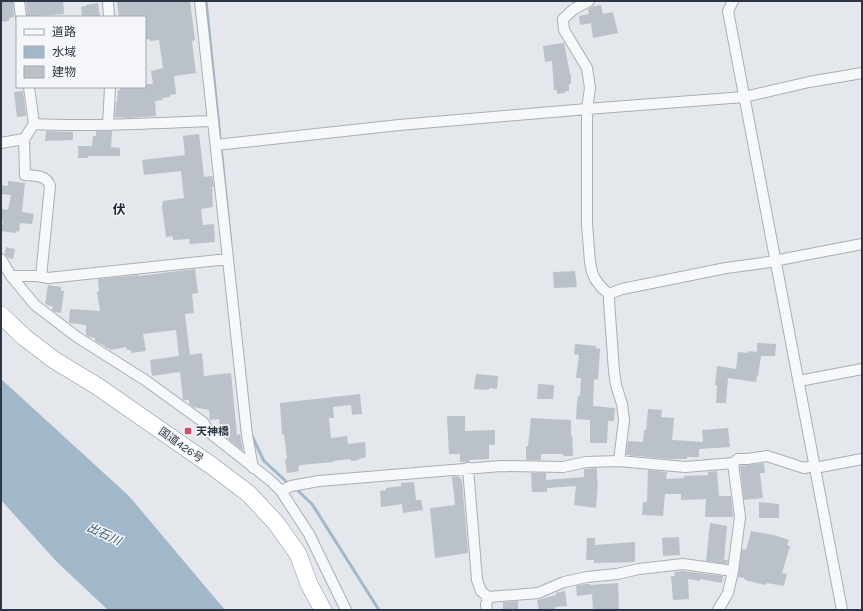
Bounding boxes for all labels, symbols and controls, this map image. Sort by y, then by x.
legend [16,16,146,88]
text: 道路 [52,25,76,39]
text: 水域 [52,45,76,59]
text: 建物 [52,65,76,79]
district label: 伏 [112,202,126,217]
street label: 国道426号 [156,425,206,465]
place label: 天神橋 [196,425,229,438]
marker: 天神橋 [183,426,193,436]
water label: 出石川 [85,520,125,549]

